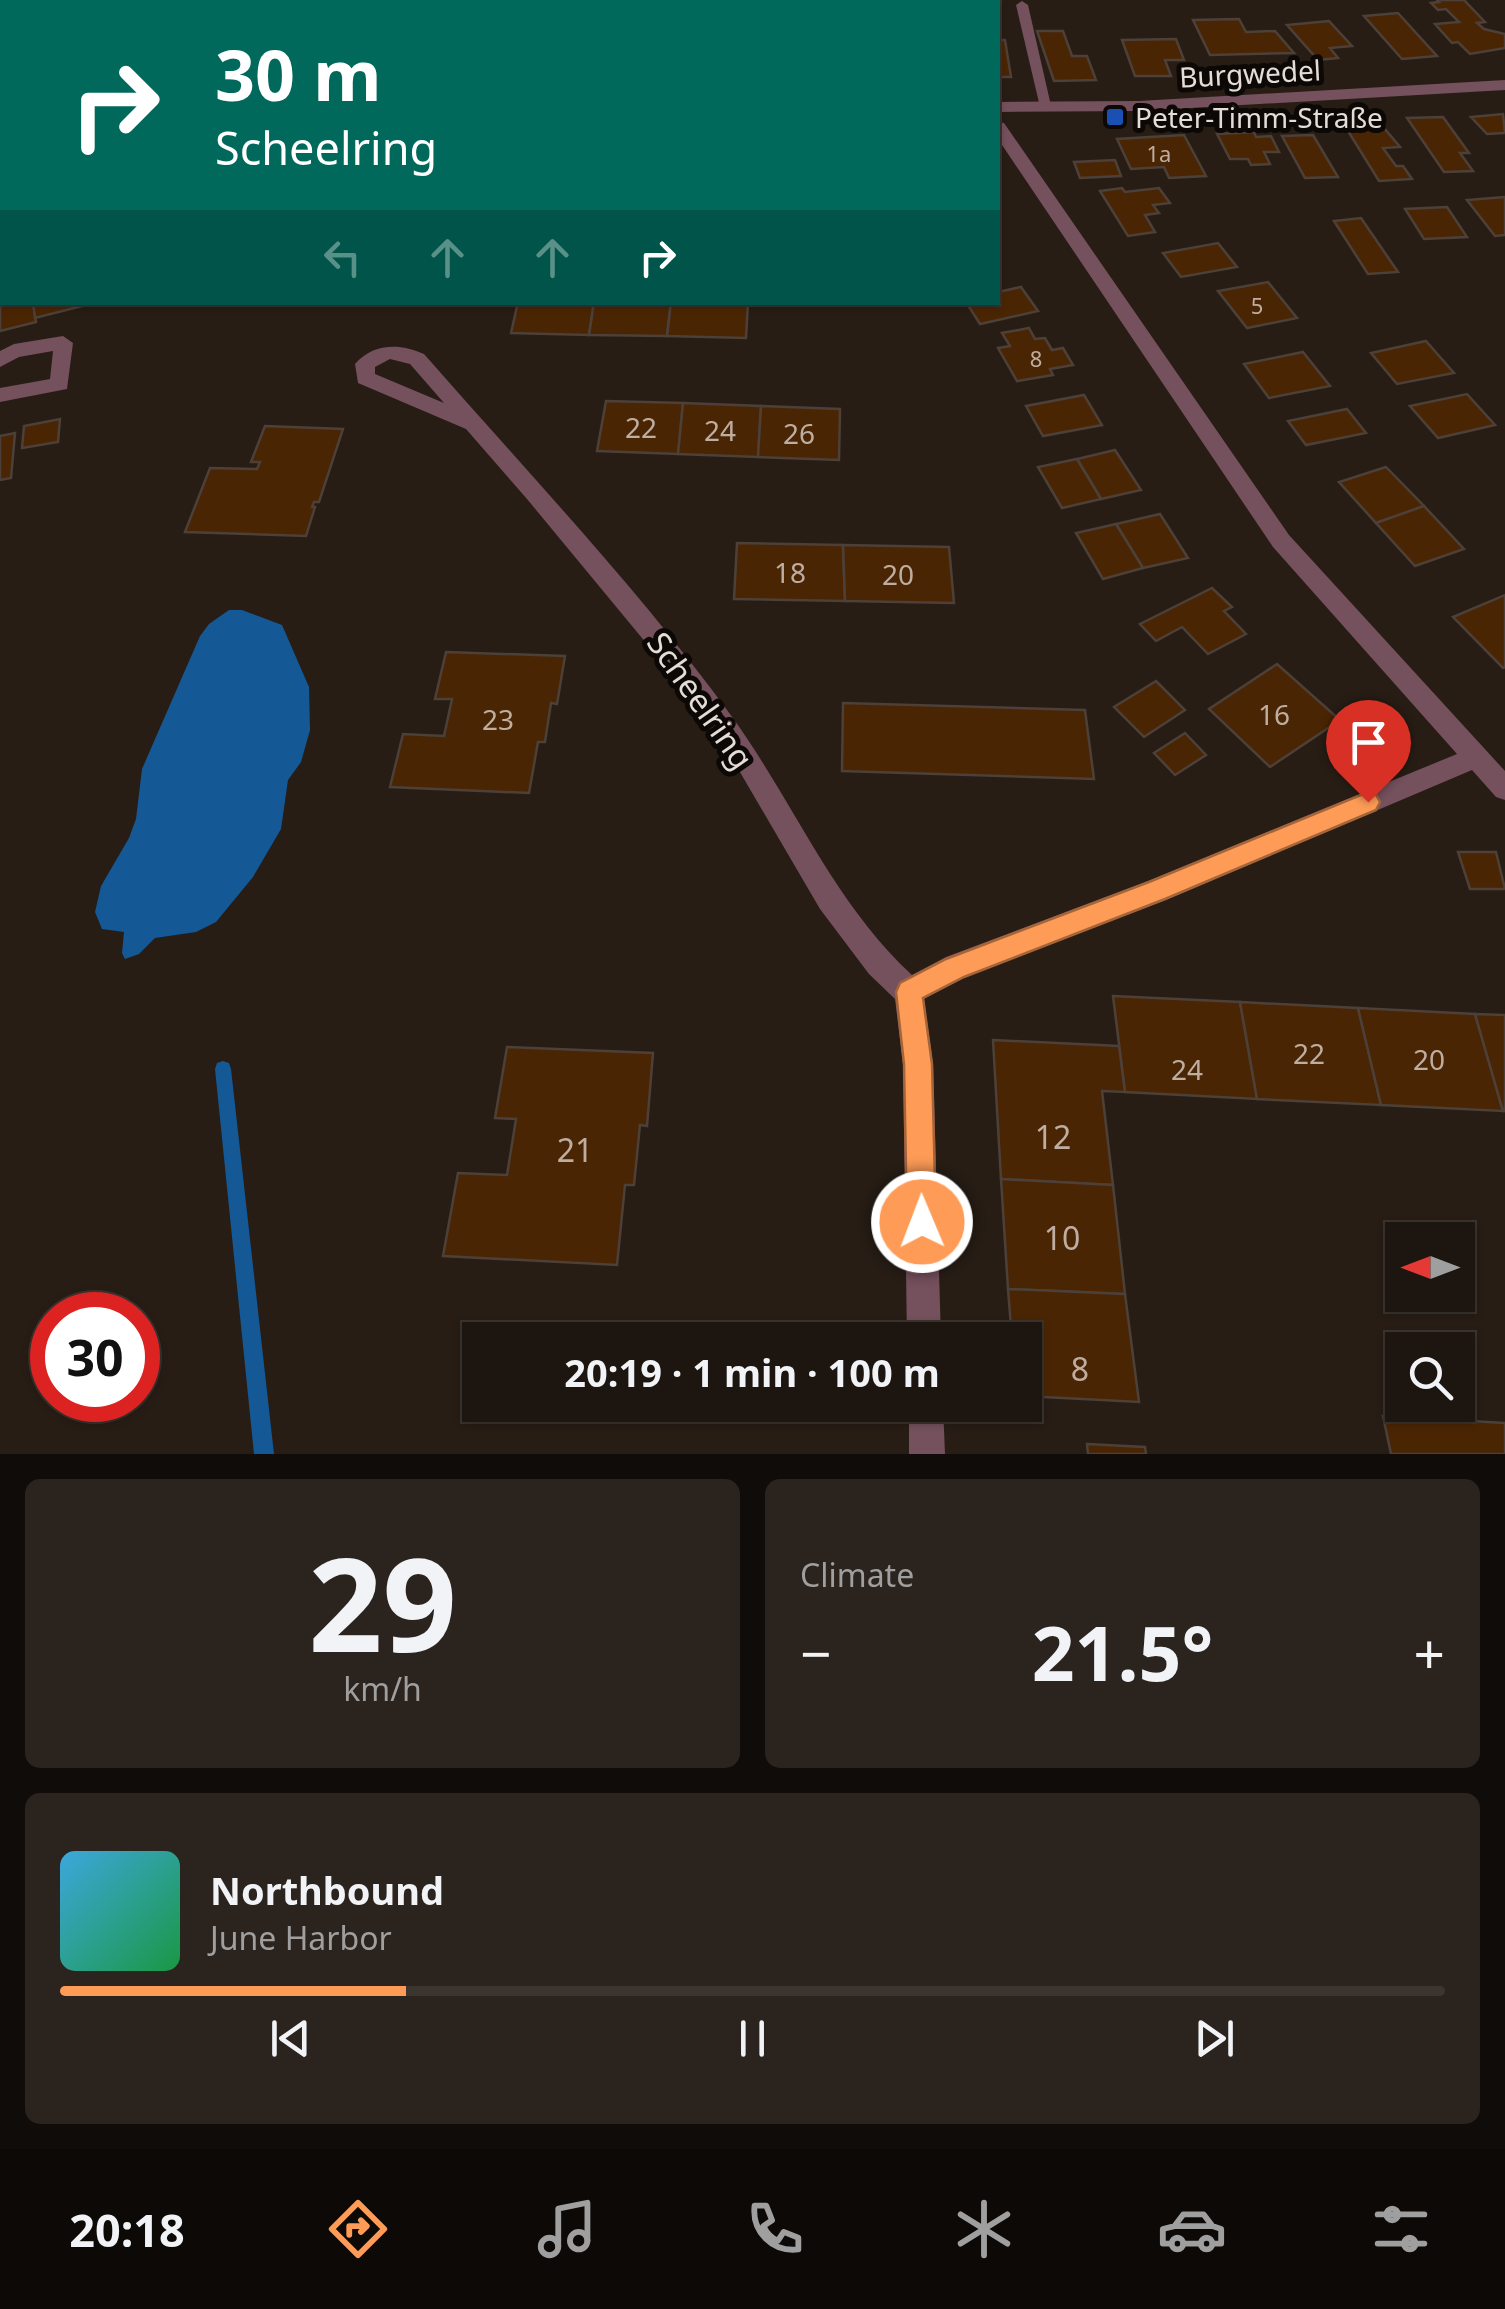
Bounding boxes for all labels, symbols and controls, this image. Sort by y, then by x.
text: 30 m [215,26,382,122]
icon: right [50,40,180,170]
street label: Burgwedel [1178,50,1322,96]
place label: Peter-Timm-Straße [1135,98,1383,136]
marker: Peter-Timm-Straße [1104,106,1126,128]
text: Scheelring [215,117,437,178]
house number: 1a [1147,138,1171,168]
icon: left [315,230,370,285]
icon: ahead [420,230,475,285]
icon: ahead [525,230,580,285]
icon: right [630,230,685,285]
house number: 5 [1251,290,1263,320]
house number: 8 [1030,343,1042,373]
house number: 22 [625,408,657,446]
house number: 24 [704,411,736,449]
house number: 26 [783,414,815,452]
house number: 18 [774,553,806,591]
house number: 20 [882,555,914,593]
street label: Scheelring [638,623,764,777]
house number: 16 [1258,695,1290,733]
house number: 23 [482,700,514,738]
pin [1326,700,1411,803]
icon: arrive [1341,715,1396,770]
house number: 22 [1293,1034,1325,1072]
house number: 20 [1413,1040,1445,1078]
house number: 24 [1171,1050,1203,1088]
house number: 12 [1035,1115,1071,1158]
house number: 21 [557,1128,593,1171]
position arrow [870,1170,974,1274]
house number: 10 [1044,1216,1080,1259]
north arrow [1385,1222,1475,1312]
map controls [1385,1222,1475,1422]
speed limit sign: 30 [30,1292,160,1422]
button: search [1385,1332,1475,1422]
text: 20:19 · 1 min · 100 m [564,1346,940,1398]
house number: 8 [1071,1347,1089,1390]
text: 29 [308,1513,457,1690]
text: Climate [800,1553,914,1596]
text: 21.5° [1032,1601,1213,1703]
text: − [800,1615,831,1690]
text: + [1414,1615,1445,1690]
text: km/h [343,1667,422,1710]
text: Northbound [210,1864,444,1916]
text: June Harbor [210,1916,392,1959]
icon: previous [263,2011,318,2066]
icon: pause [725,2011,780,2066]
icon: next [1187,2011,1242,2066]
icon: directions [323,2194,393,2264]
icon: music [532,2194,602,2264]
icon: phone [740,2194,810,2264]
icon: climate [949,2194,1019,2264]
icon: car [1157,2194,1227,2264]
icon: filters [1366,2194,1436,2264]
text: 20:18 [69,2199,185,2260]

